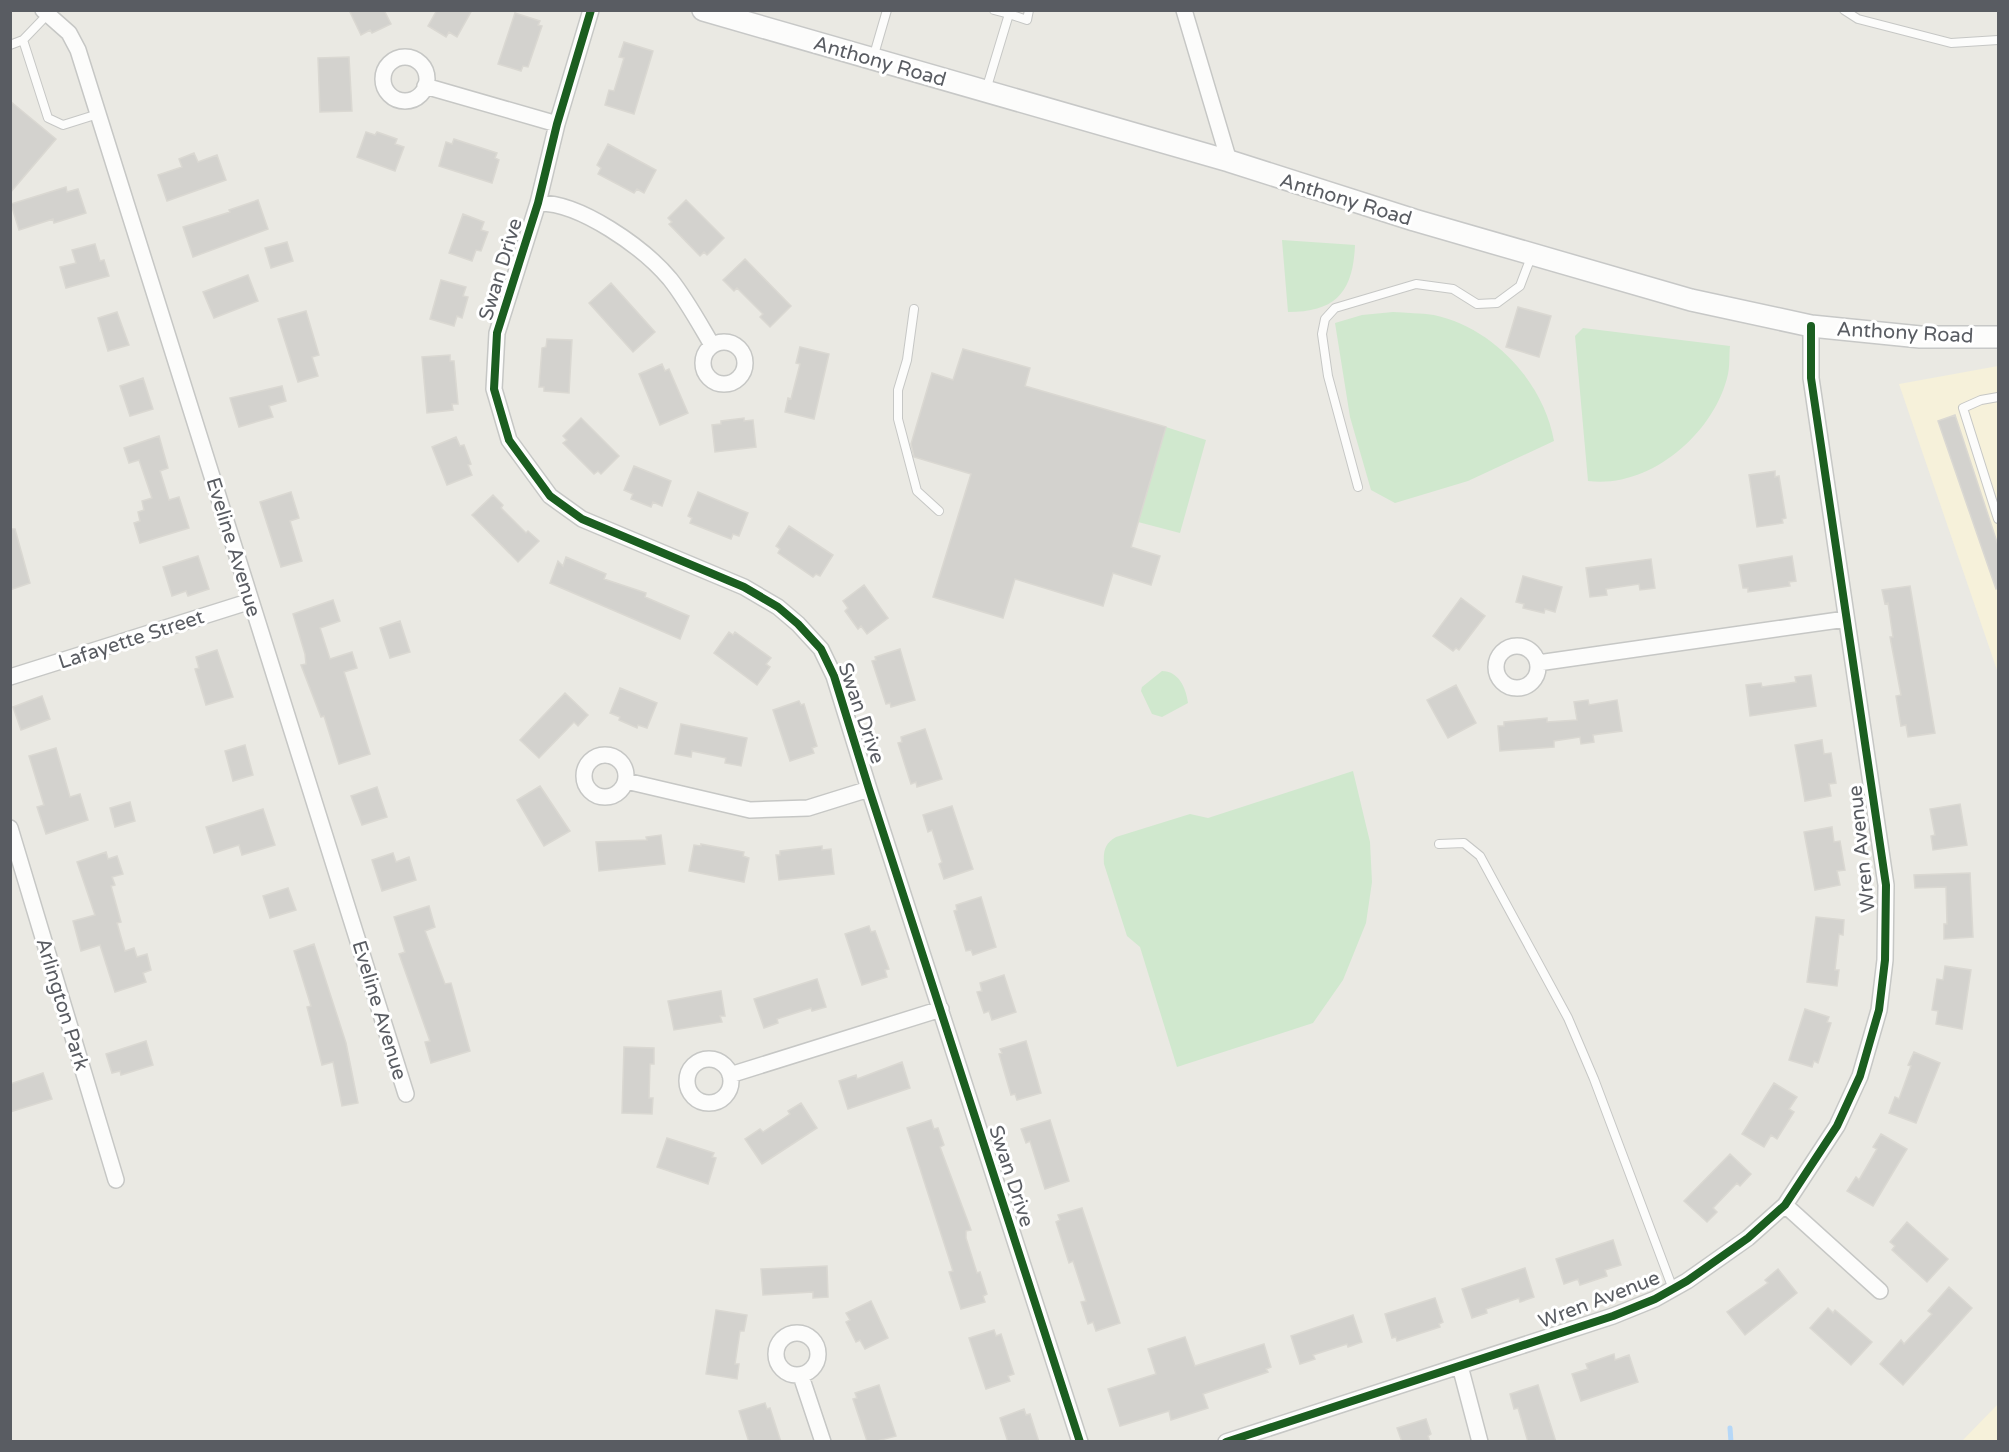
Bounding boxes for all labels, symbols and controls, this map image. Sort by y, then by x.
street label: Anthony Road [811,32,949,92]
street label: Anthony Road [1277,168,1415,231]
street label: Swan Drive [474,215,528,323]
street label: Anthony Road [1836,317,1974,349]
street label: Eveline Avenue [200,475,266,620]
street label: Lafayette Street [55,605,207,675]
street label: Swan Drive [833,660,890,767]
street label: Wren Avenue [1843,784,1881,914]
street label: Arlington Park [31,935,94,1073]
street label: Eveline Avenue [346,938,412,1083]
street label: Swan Drive [983,1123,1039,1230]
street label: Wren Avenue [1535,1266,1663,1334]

